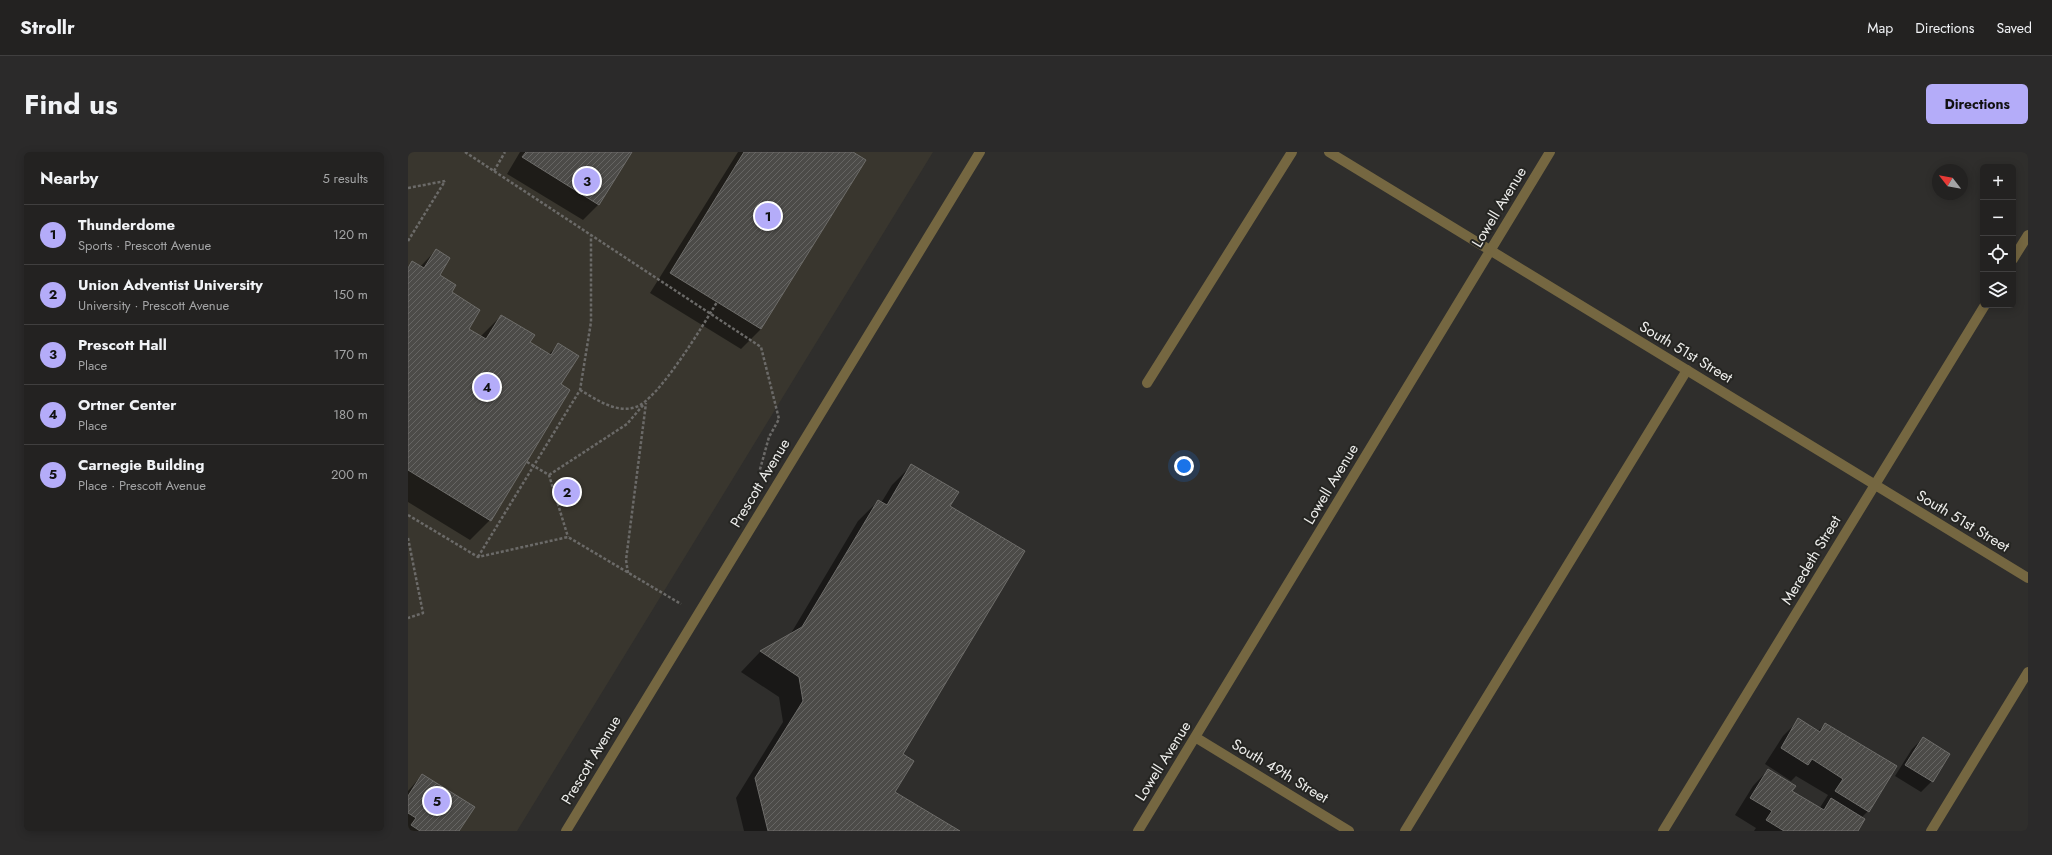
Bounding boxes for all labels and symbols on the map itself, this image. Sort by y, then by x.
street label: Lowell Avenue [1466,162,1532,251]
north arrow [1932,164,1968,200]
pin: 3 [574,166,600,196]
pin: 1 [755,201,781,231]
street label: South 51st Street [1635,315,1737,389]
pin: 4 [474,372,500,402]
street label: Prescott Avenue [725,434,795,532]
street label: Lowell Avenue [1298,439,1364,528]
your location [1174,456,1194,476]
pin: 2 [554,477,580,507]
street label: South 51st Street [1912,484,2014,558]
street label: Meredeth Street [1776,511,1847,609]
street label: Prescott Avenue [556,711,626,809]
street label: Lowell Avenue [1130,717,1196,805]
street label: South 49th Street [1227,733,1333,809]
pin: 5 [424,786,450,816]

